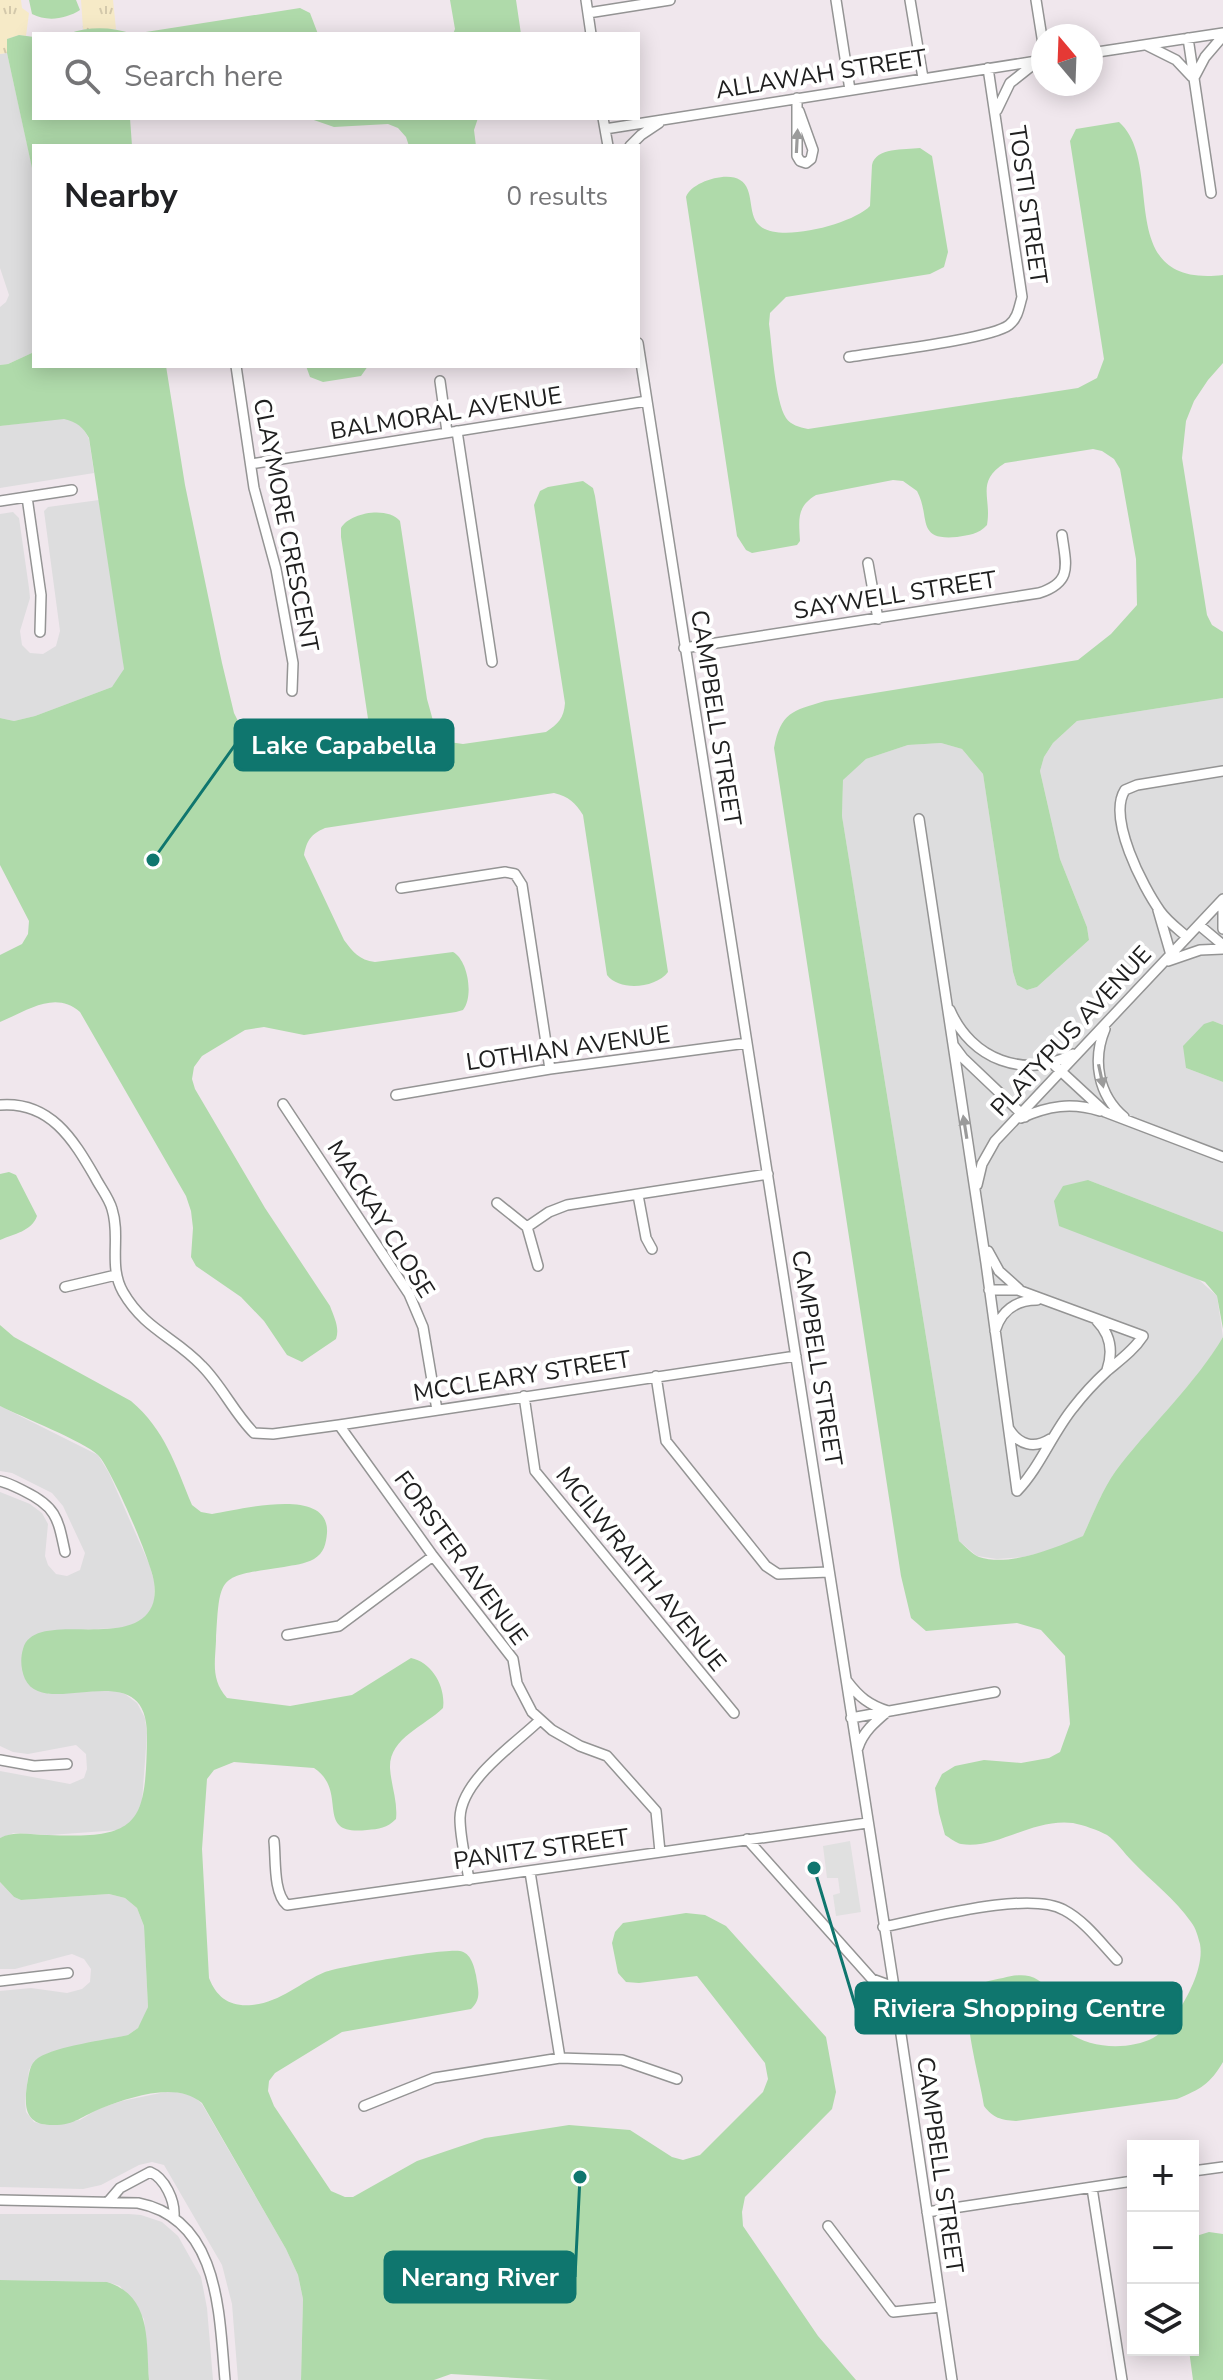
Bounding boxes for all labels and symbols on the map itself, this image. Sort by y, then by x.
north arrow [1031,24,1103,96]
street label: ALLAWAH STREET [713,41,929,106]
street label: TOSTI STREET [1001,124,1055,287]
one-way arrow [791,128,804,153]
street label: BALMORAL AVENUE [328,379,564,447]
street label: CLAYMORE CRESCENT [246,396,326,655]
street label: SAYWELL STREET [791,563,999,627]
street label: CAMPBELL STREET [683,608,749,829]
callout: Lake Capabella [235,720,453,770]
text: Lake Capabella [251,728,437,763]
street label: PLATYPUS AVENUE [983,939,1159,1123]
street label: LOTHIAN AVENUE [464,1018,672,1078]
one-way arrow [1095,1063,1107,1088]
one-way arrow [958,1115,971,1140]
street label: MACKAY CLOSE [320,1134,442,1304]
street label: CAMPBELL STREET [784,1248,850,1469]
street label: MCCLEARY STREET [411,1343,634,1409]
street label: MCILWRAITH AVENUE [549,1460,733,1678]
street label: FORSTER AVENUE [387,1464,535,1652]
street label: PANITZ STREET [451,1821,631,1877]
callout: Riviera Shopping Centre [856,1983,1181,2033]
text: Riviera Shopping Centre [873,1991,1165,2026]
street label: CAMPBELL STREET [909,2055,971,2276]
callout: Nerang River [385,2252,575,2302]
text: Nerang River [401,2260,560,2295]

